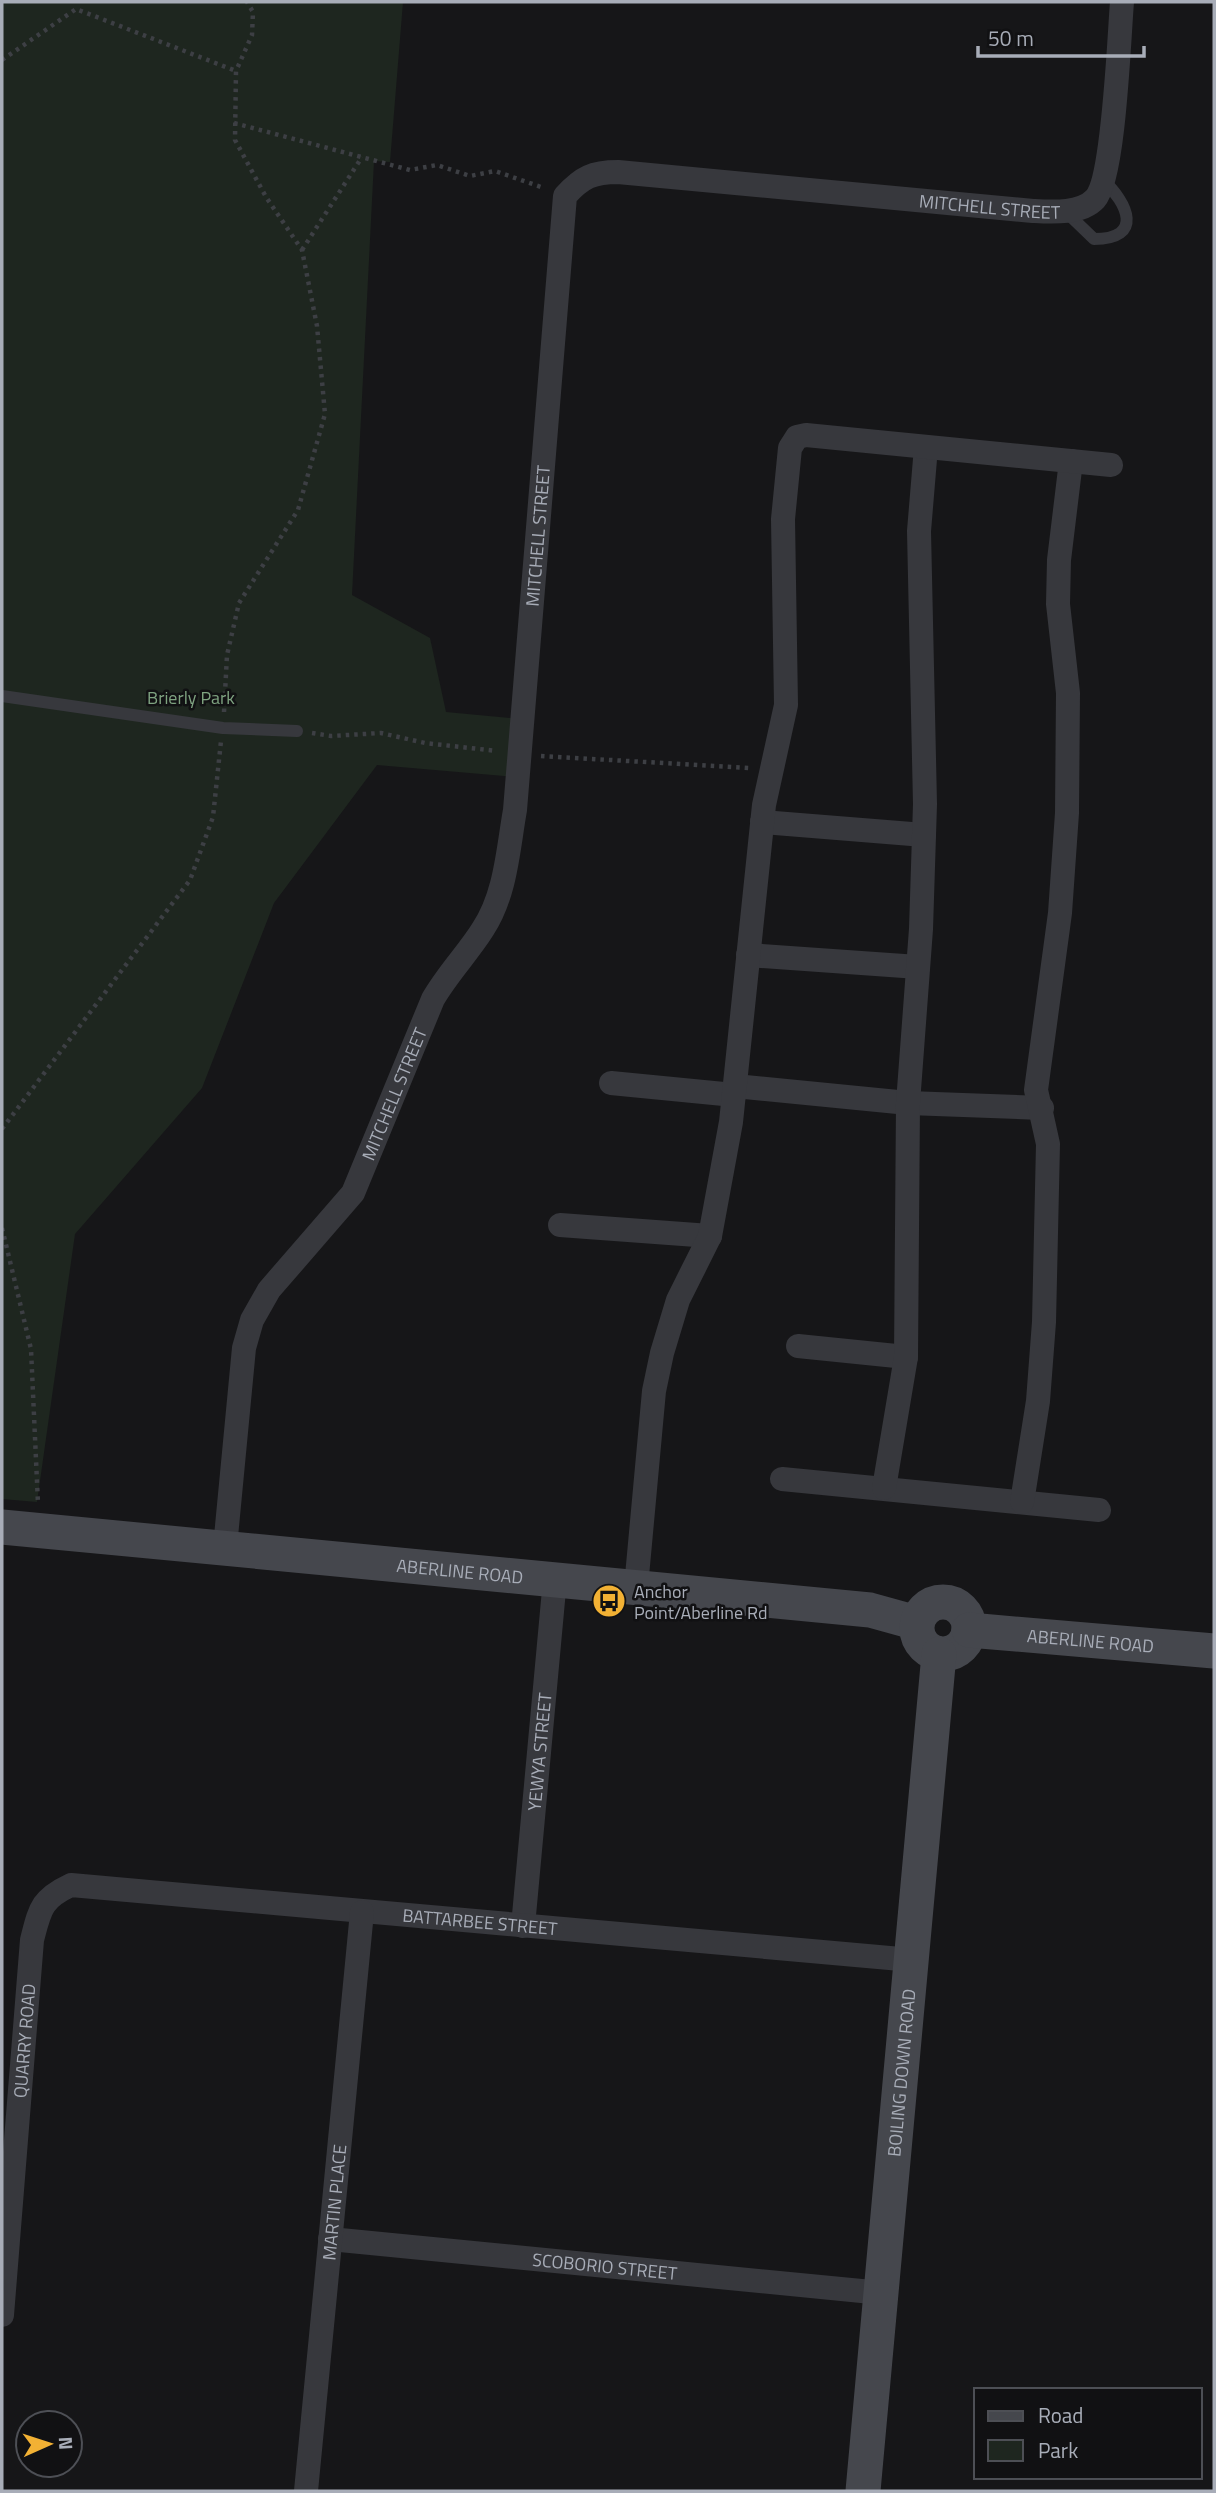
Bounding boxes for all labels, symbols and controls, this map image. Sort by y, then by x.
scale bar [978,14,1144,58]
text: 50 m [988,22,1034,54]
street label: MITCHELL STREET [918,187,1061,225]
street label: MITCHELL STREET [518,464,557,608]
park label: Brierly Park [147,684,235,711]
street label: MITCHELL STREET [354,1023,434,1165]
street label: ABERLINE ROAD [395,1551,525,1590]
place label: Anchor Point/Aberline Rd [634,1578,767,1626]
bus stop icon: Anchor Point/Aberline Rd [590,1582,628,1620]
street label: ABERLINE ROAD [1026,1622,1155,1659]
street label: YEWYA STREET [520,1691,558,1812]
street label: BATTARBEE STREET [401,1901,559,1942]
street label: QUARRY ROAD [6,1983,42,2099]
street label: BOILING DOWN ROAD [880,1988,922,2158]
street label: MARTIN PLACE [315,2143,353,2262]
street label: SCOBORIO STREET [531,2245,679,2286]
legend [974,2388,1202,2479]
text: Road [1038,2399,1083,2431]
north arrow [14,2409,84,2479]
text: Park [1038,2434,1078,2466]
text: N [52,2436,81,2450]

